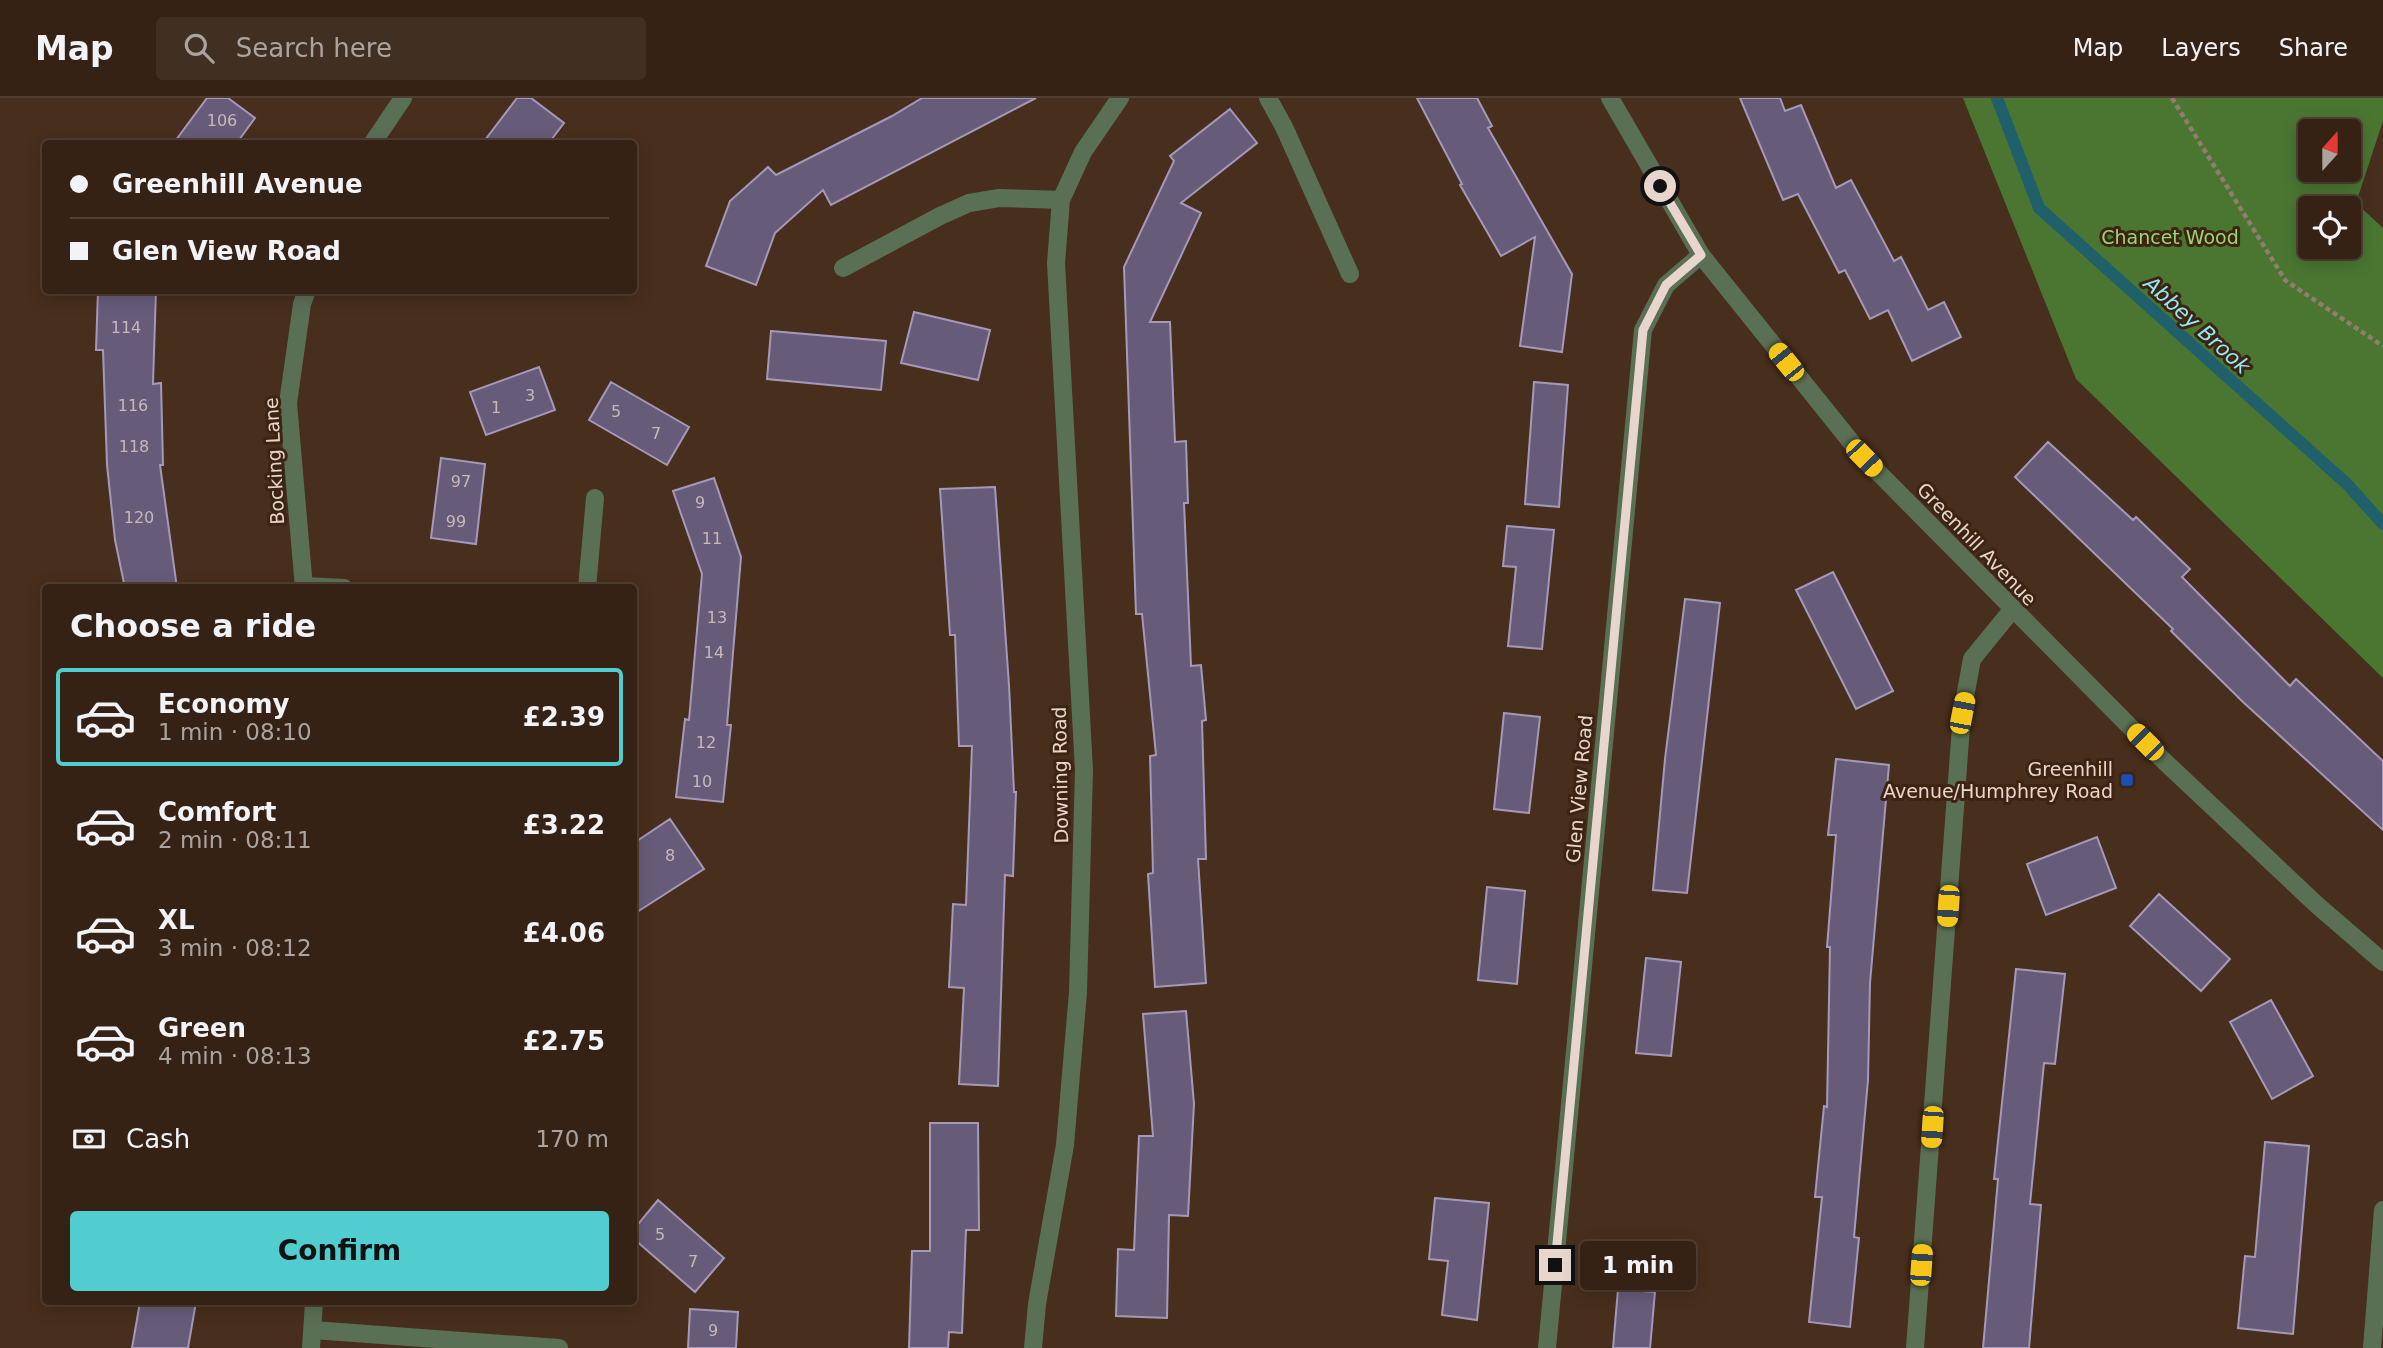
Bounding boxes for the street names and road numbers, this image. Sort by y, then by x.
street label: Bocking Lane [260,397,288,525]
street label: Greenhill Avenue [1913,478,2041,610]
street label: Downing Road [1048,706,1072,844]
street label: Glen View Road [1562,714,1596,864]

